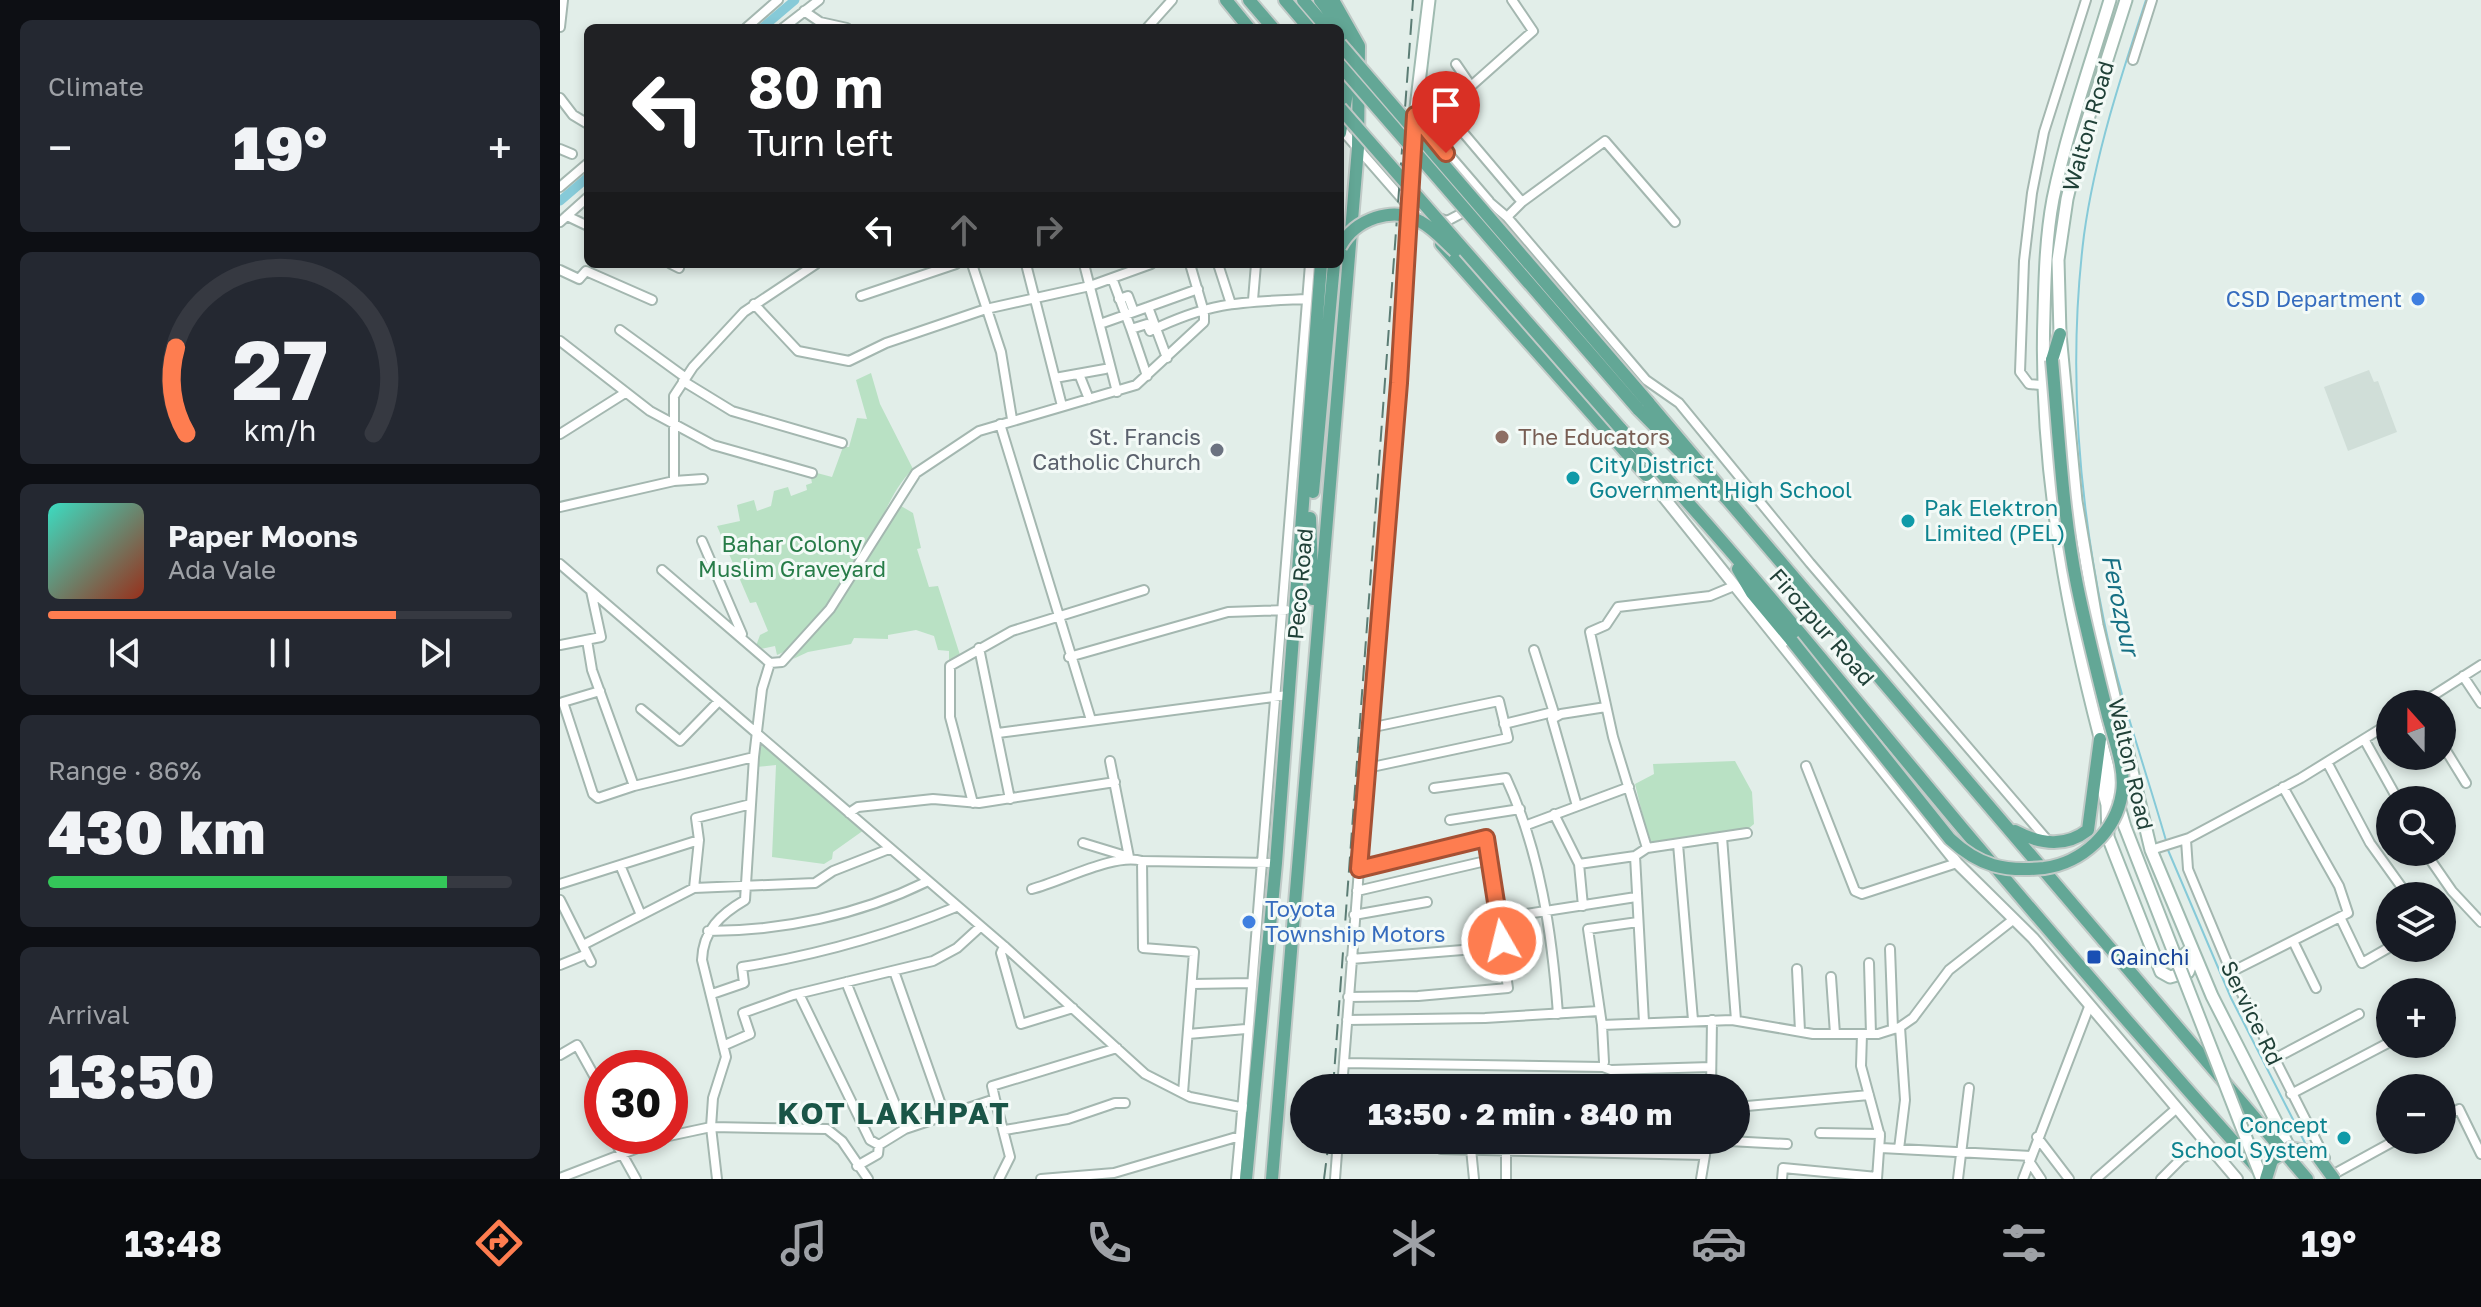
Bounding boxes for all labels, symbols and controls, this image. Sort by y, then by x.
text: 80 m [748,53,883,120]
icon: left [616,56,720,160]
street label: Walton Road [2056,58,2119,194]
text: Climate [48,71,144,102]
pin [1412,71,1480,153]
icon: arrive [1424,83,1468,127]
text: 19° [233,111,327,183]
text: − [48,121,72,174]
text: + [488,121,512,174]
text: Turn left [748,121,894,164]
icon: left [858,208,902,252]
icon: ahead [942,208,986,252]
icon: right [1026,208,1070,252]
place label: CSD Department [2226,285,2402,312]
marker: CSD Department [2409,290,2427,308]
text: 27 [232,317,328,417]
text: km/h [244,413,316,447]
place label: St. Francis Catholic Church [1032,423,1201,475]
place label: The Educators [1518,423,1670,450]
marker: The Educators [1493,428,1511,446]
marker: St. Francis Catholic Church [1208,441,1226,459]
place label: City District Government High School [1589,451,1852,503]
marker: City District Government High School [1564,469,1582,487]
place label: Pak Elektron Limited (PEL) [1924,494,2065,546]
marker: Pak Elektron Limited (PEL) [1899,512,1917,530]
text: Paper Moons [168,518,358,554]
street label: Peco Road [1281,527,1318,641]
park label: Bahar Colony Muslim Graveyard [698,530,886,582]
water label: Ferozpur [2097,552,2147,661]
text: Ada Vale [168,554,276,585]
street label: Firozpur Road [1764,562,1881,691]
icon: previous [103,631,147,675]
icon: pause [258,631,302,675]
icon: next [413,631,457,675]
north arrow [2376,690,2456,770]
map controls [2376,690,2456,1154]
street label: Walton Road [2103,695,2160,832]
text: Range · 86% [48,755,201,786]
button: search [2376,786,2456,866]
text: 430 km [48,795,265,867]
button: layers [2376,882,2456,962]
place label: Toyota Township Motors [1265,895,1445,947]
position arrow [1460,899,1544,983]
marker: Toyota Township Motors [1240,913,1258,931]
place label: Qainchi [2110,943,2190,970]
marker: Qainchi [2085,948,2103,966]
street label: Service Rd [2216,956,2289,1069]
button: + [2376,978,2456,1058]
text: Arrival [48,999,129,1030]
text: 13:50 [48,1039,215,1111]
speed limit sign: 30 [584,1050,688,1154]
button: − [2376,1074,2456,1154]
district label: KOT LAKHPAT [777,1095,1011,1131]
text: 13:50 · 2 min · 840 m [1368,1096,1672,1132]
place label: Concept School System [2171,1111,2328,1163]
marker: Concept School System [2335,1129,2353,1147]
icon: directions [471,1215,527,1271]
icon: music [776,1215,832,1271]
icon: phone [1081,1215,1137,1271]
icon: climate [1386,1215,1442,1271]
icon: car [1691,1215,1747,1271]
icon: filters [1996,1215,2052,1271]
text: 13:48 [124,1222,222,1265]
text: 19° [2301,1222,2356,1265]

